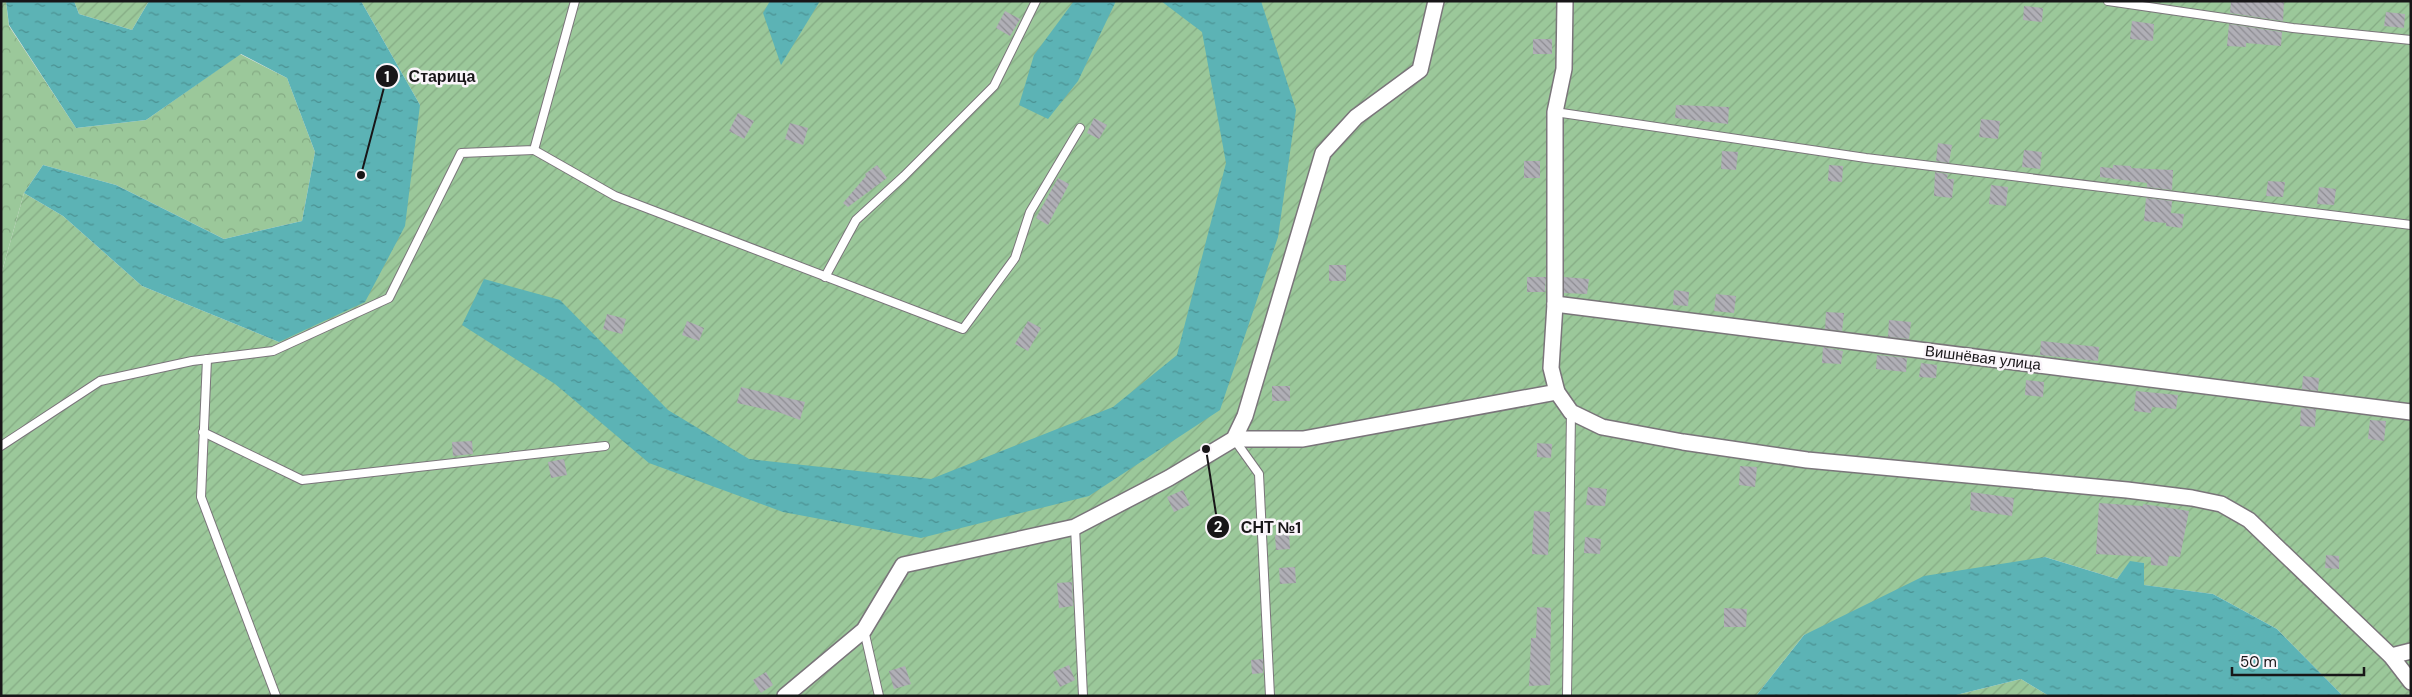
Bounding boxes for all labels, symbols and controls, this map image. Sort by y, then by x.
callout: Старица [374,61,486,92]
text: Старица [409,66,476,87]
text: 1 [384,67,390,87]
street label: Вишнёвая улица [1924,341,2043,375]
callout: СНТ №1 [1206,512,1311,543]
text: 2 [1214,517,1223,537]
text: СНТ №1 [1241,517,1301,538]
scale bar [2232,644,2364,676]
text: 50 m [2240,652,2277,672]

